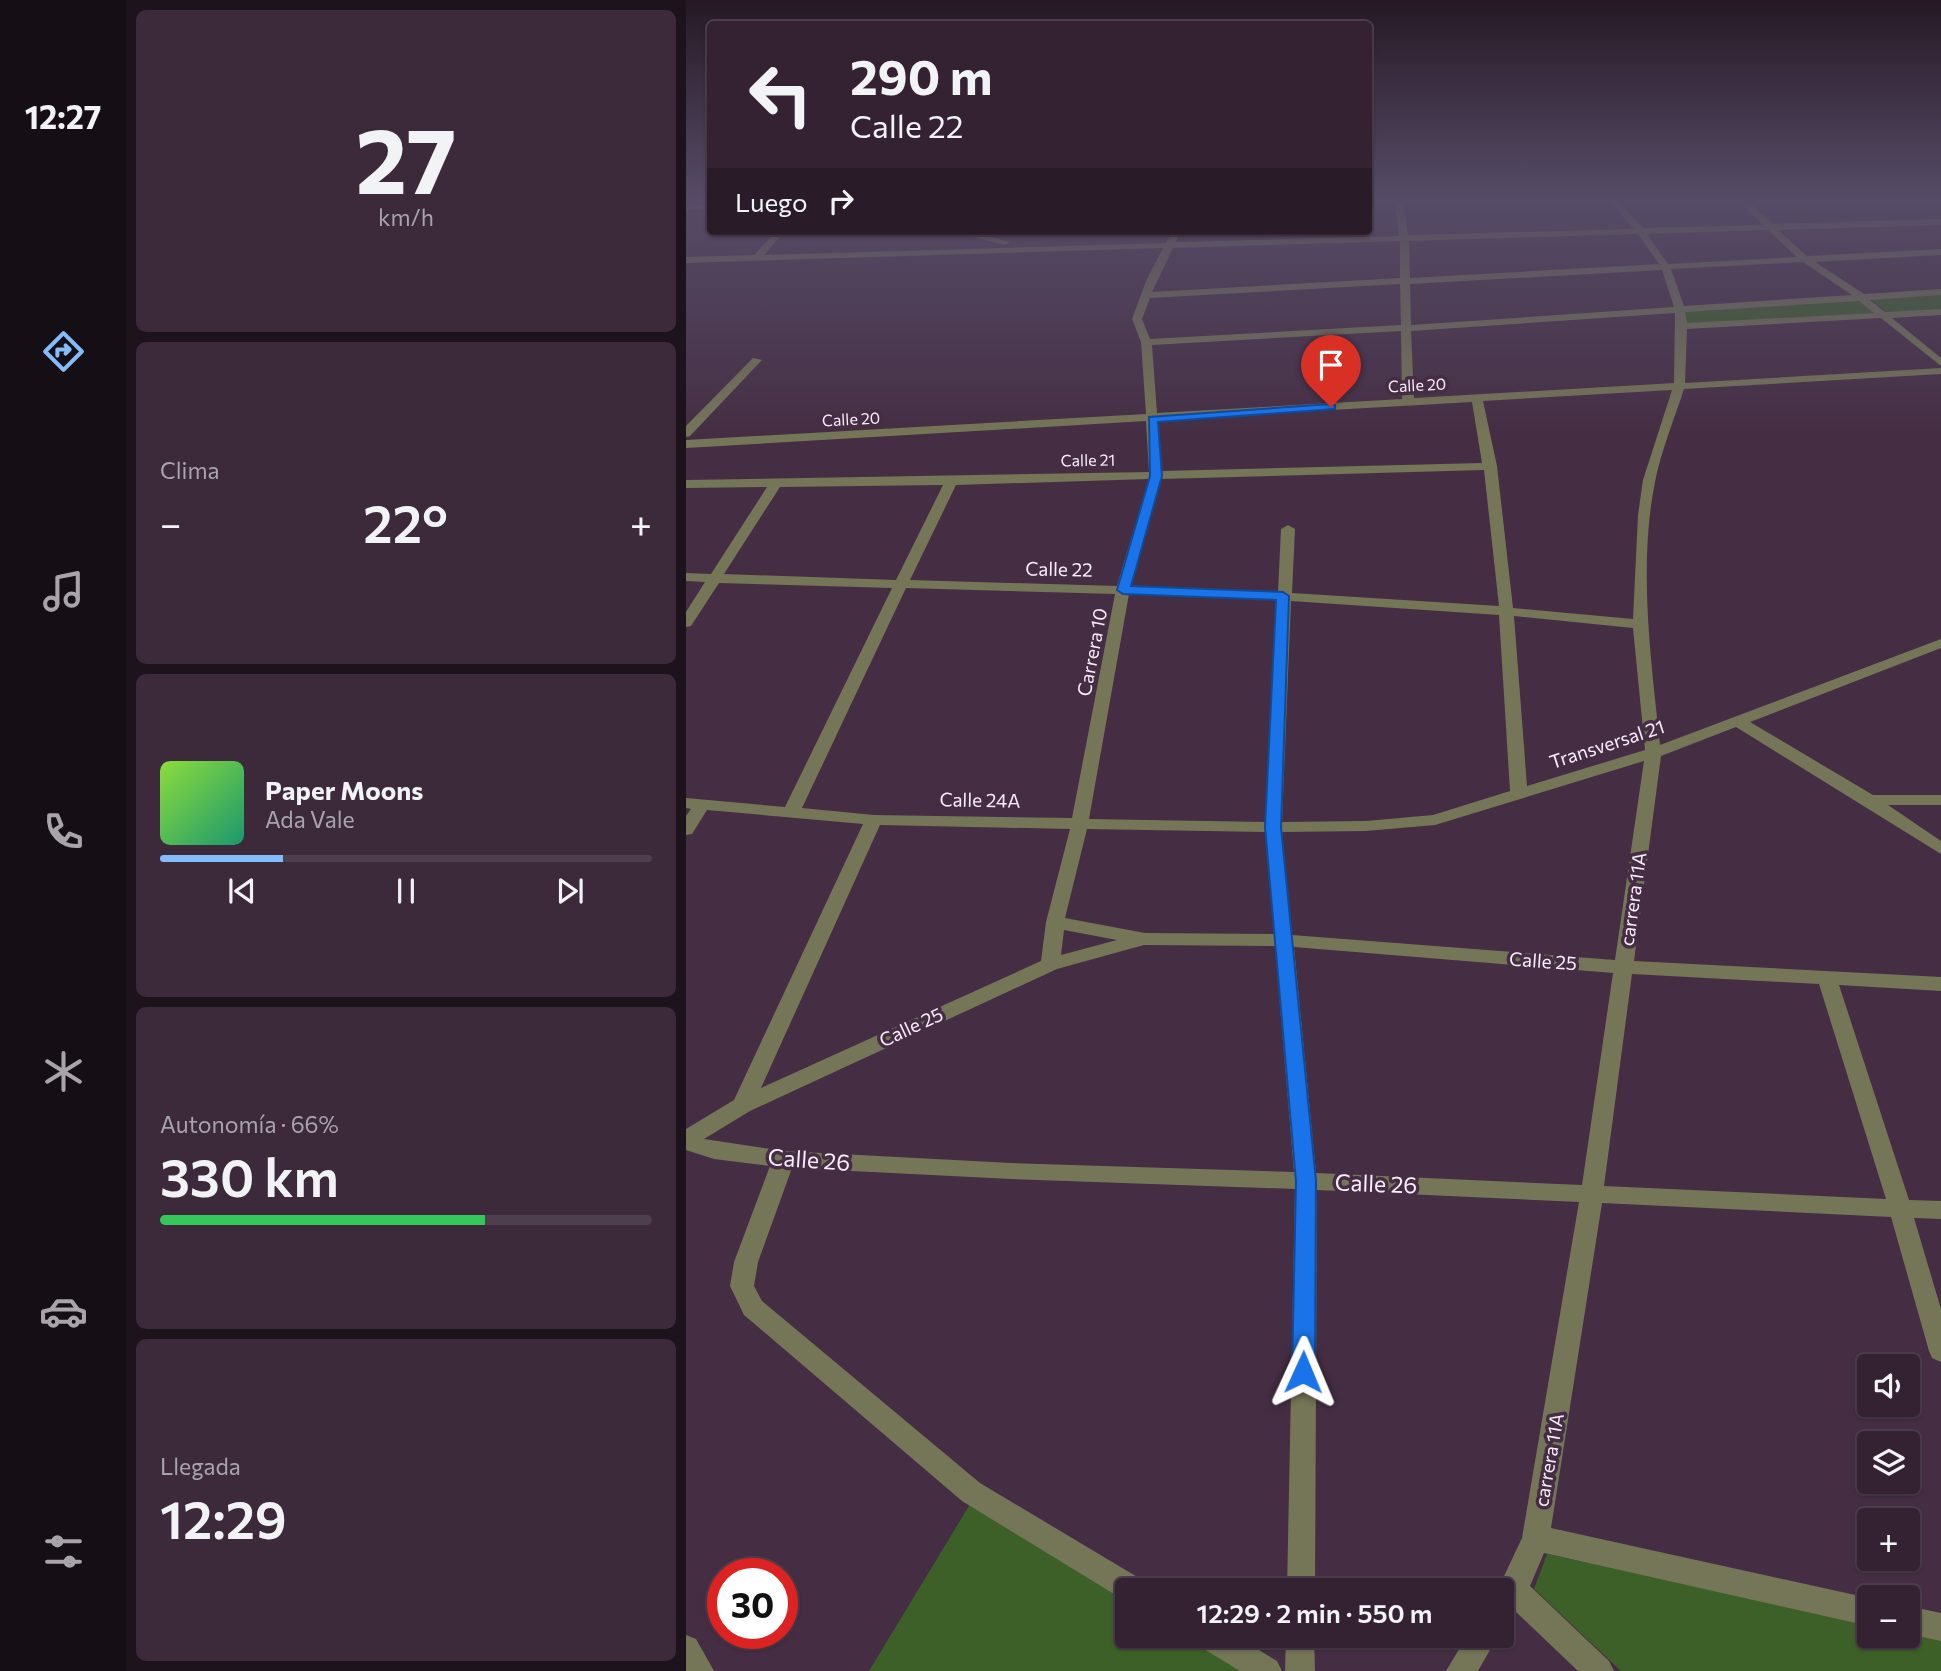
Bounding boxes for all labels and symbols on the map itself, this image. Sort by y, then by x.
pin [1301,335,1361,407]
street label: Calle 20 [1387,373,1447,396]
street label: Calle 20 [821,407,881,430]
street label: Calle 21 [1060,450,1115,469]
street label: Calle 22 [1025,556,1093,581]
street label: Carrera 10 [1072,606,1111,698]
street label: Transversal 21 [1546,714,1667,773]
street label: Calle 24A [939,787,1021,812]
street label: carrera 11A [1615,851,1650,947]
street label: Calle 25 [1508,947,1578,974]
street label: Calle 25 [875,1002,946,1051]
street label: Calle 26 [767,1142,851,1176]
street label: Calle 26 [1334,1168,1418,1198]
position arrow [1266,1335,1340,1409]
street label: carrera 11A [1529,1411,1568,1508]
speed limit sign: 30 [707,1558,798,1649]

